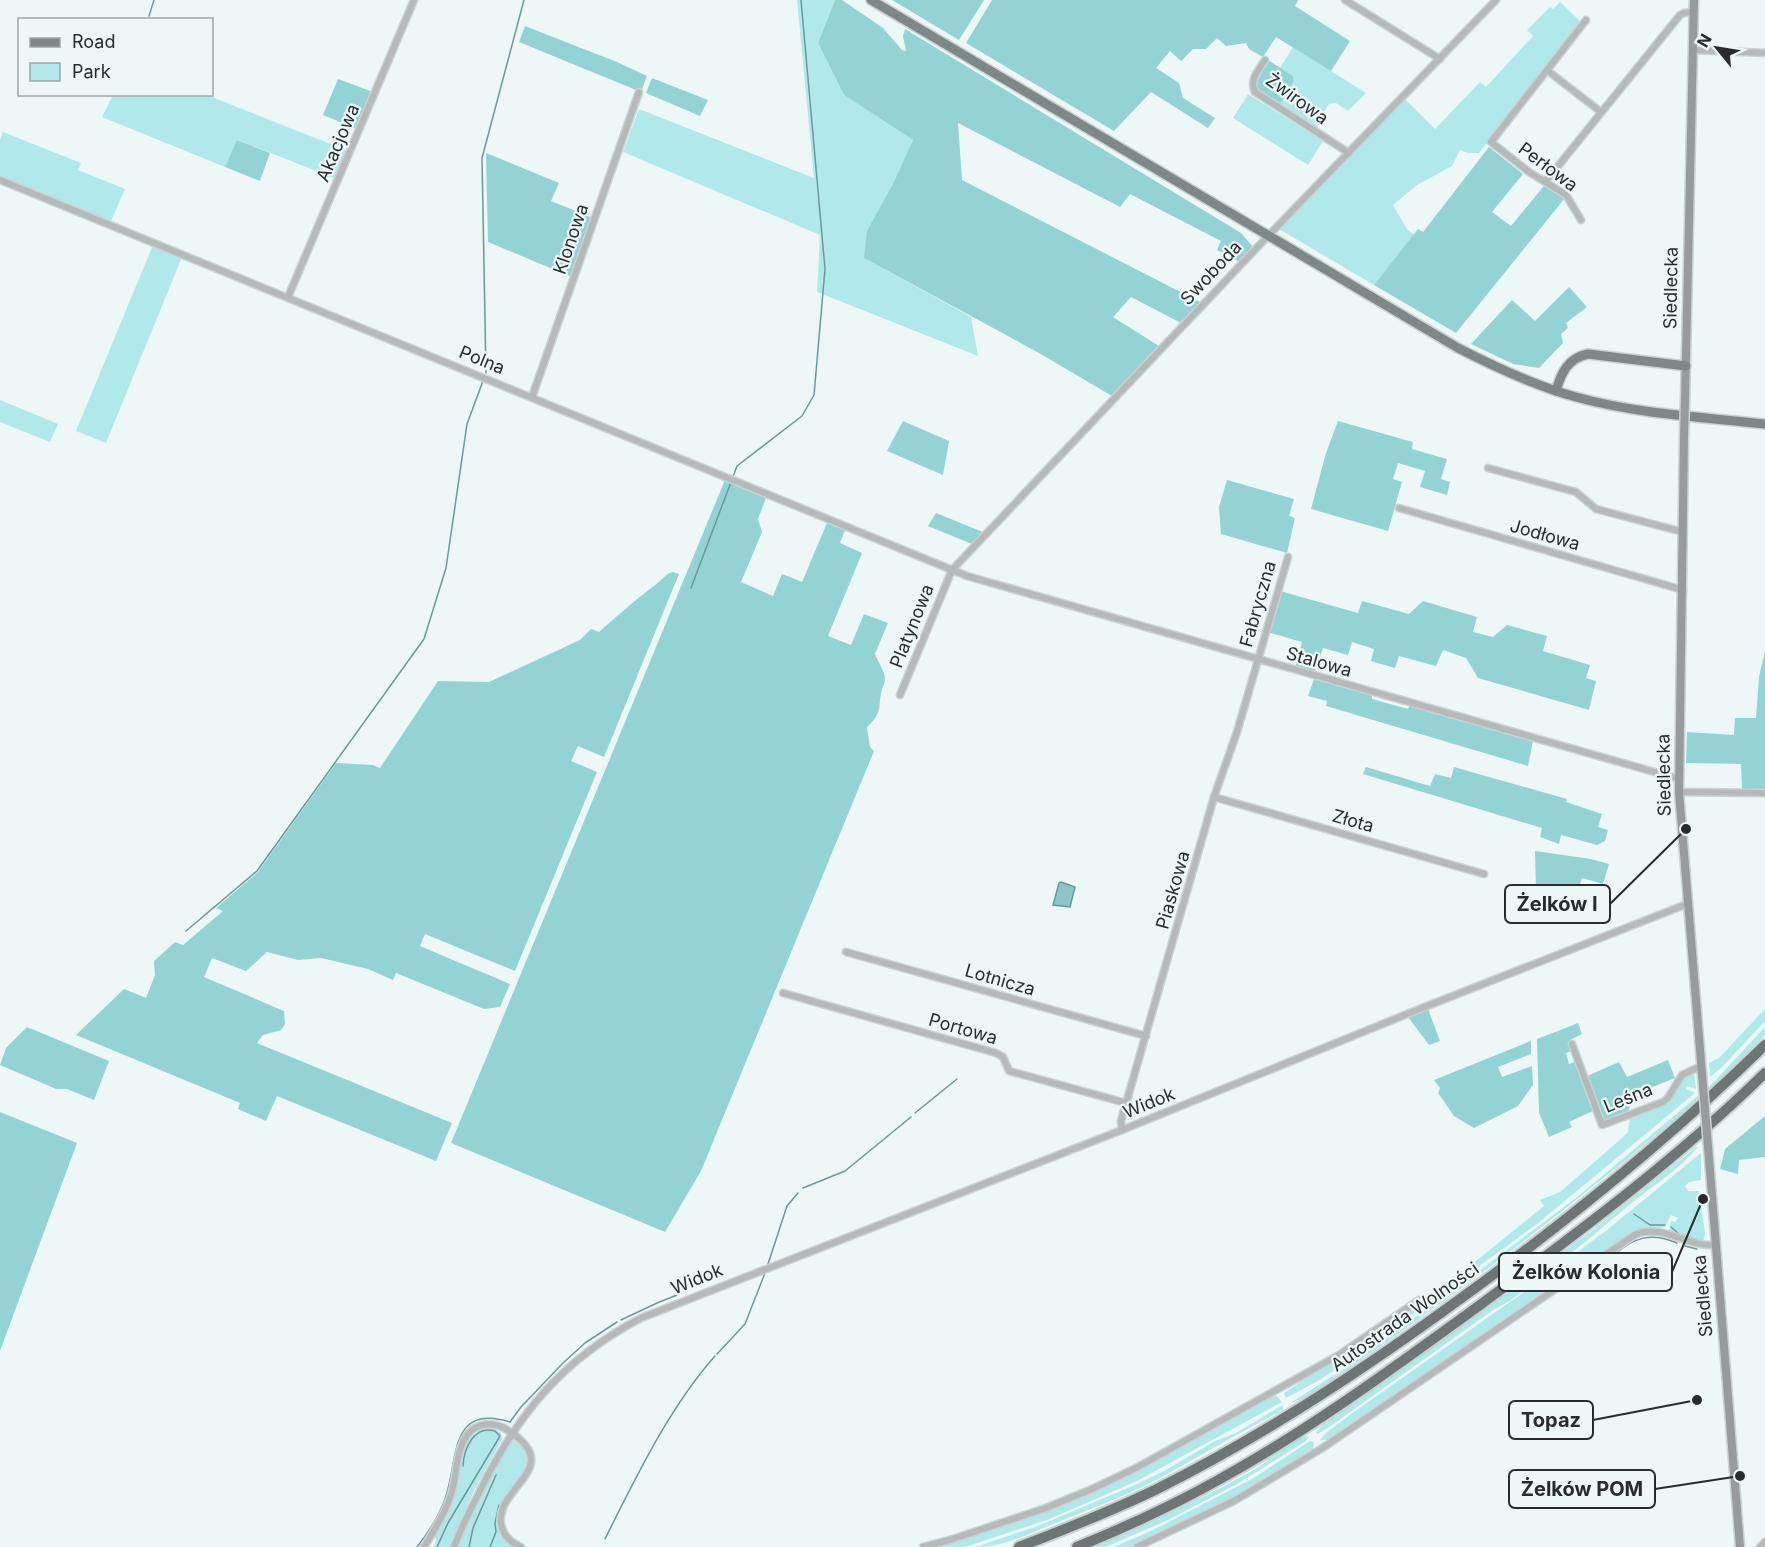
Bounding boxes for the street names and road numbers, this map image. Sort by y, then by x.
street label: Żwirowa [1262,68,1333,128]
street label: Akacjowa [312,101,363,185]
street label: Perłowa [1515,138,1582,196]
street label: Klonowa [549,201,592,277]
street label: Swoboda [1176,236,1245,309]
street label: Siedlecka [1659,247,1682,329]
street label: Polna [456,341,508,378]
street label: Jodłowa [1508,515,1583,555]
street label: Fabryczna [1235,558,1280,649]
street label: Platynowa [885,581,938,671]
street label: Stalowa [1284,642,1354,681]
street label: Siedlecka [1652,734,1675,816]
street label: Złota [1330,805,1376,836]
street label: Piaskowa [1151,848,1194,931]
street label: Lotnicza [963,960,1038,1000]
street label: Portowa [926,1009,1000,1048]
street label: Leśna [1600,1078,1655,1117]
street label: Widok [1120,1083,1178,1122]
street label: Siedlecka [1688,1254,1717,1338]
street label: Autostrada Wolności [1327,1258,1483,1376]
street label: Widok [668,1259,726,1298]

